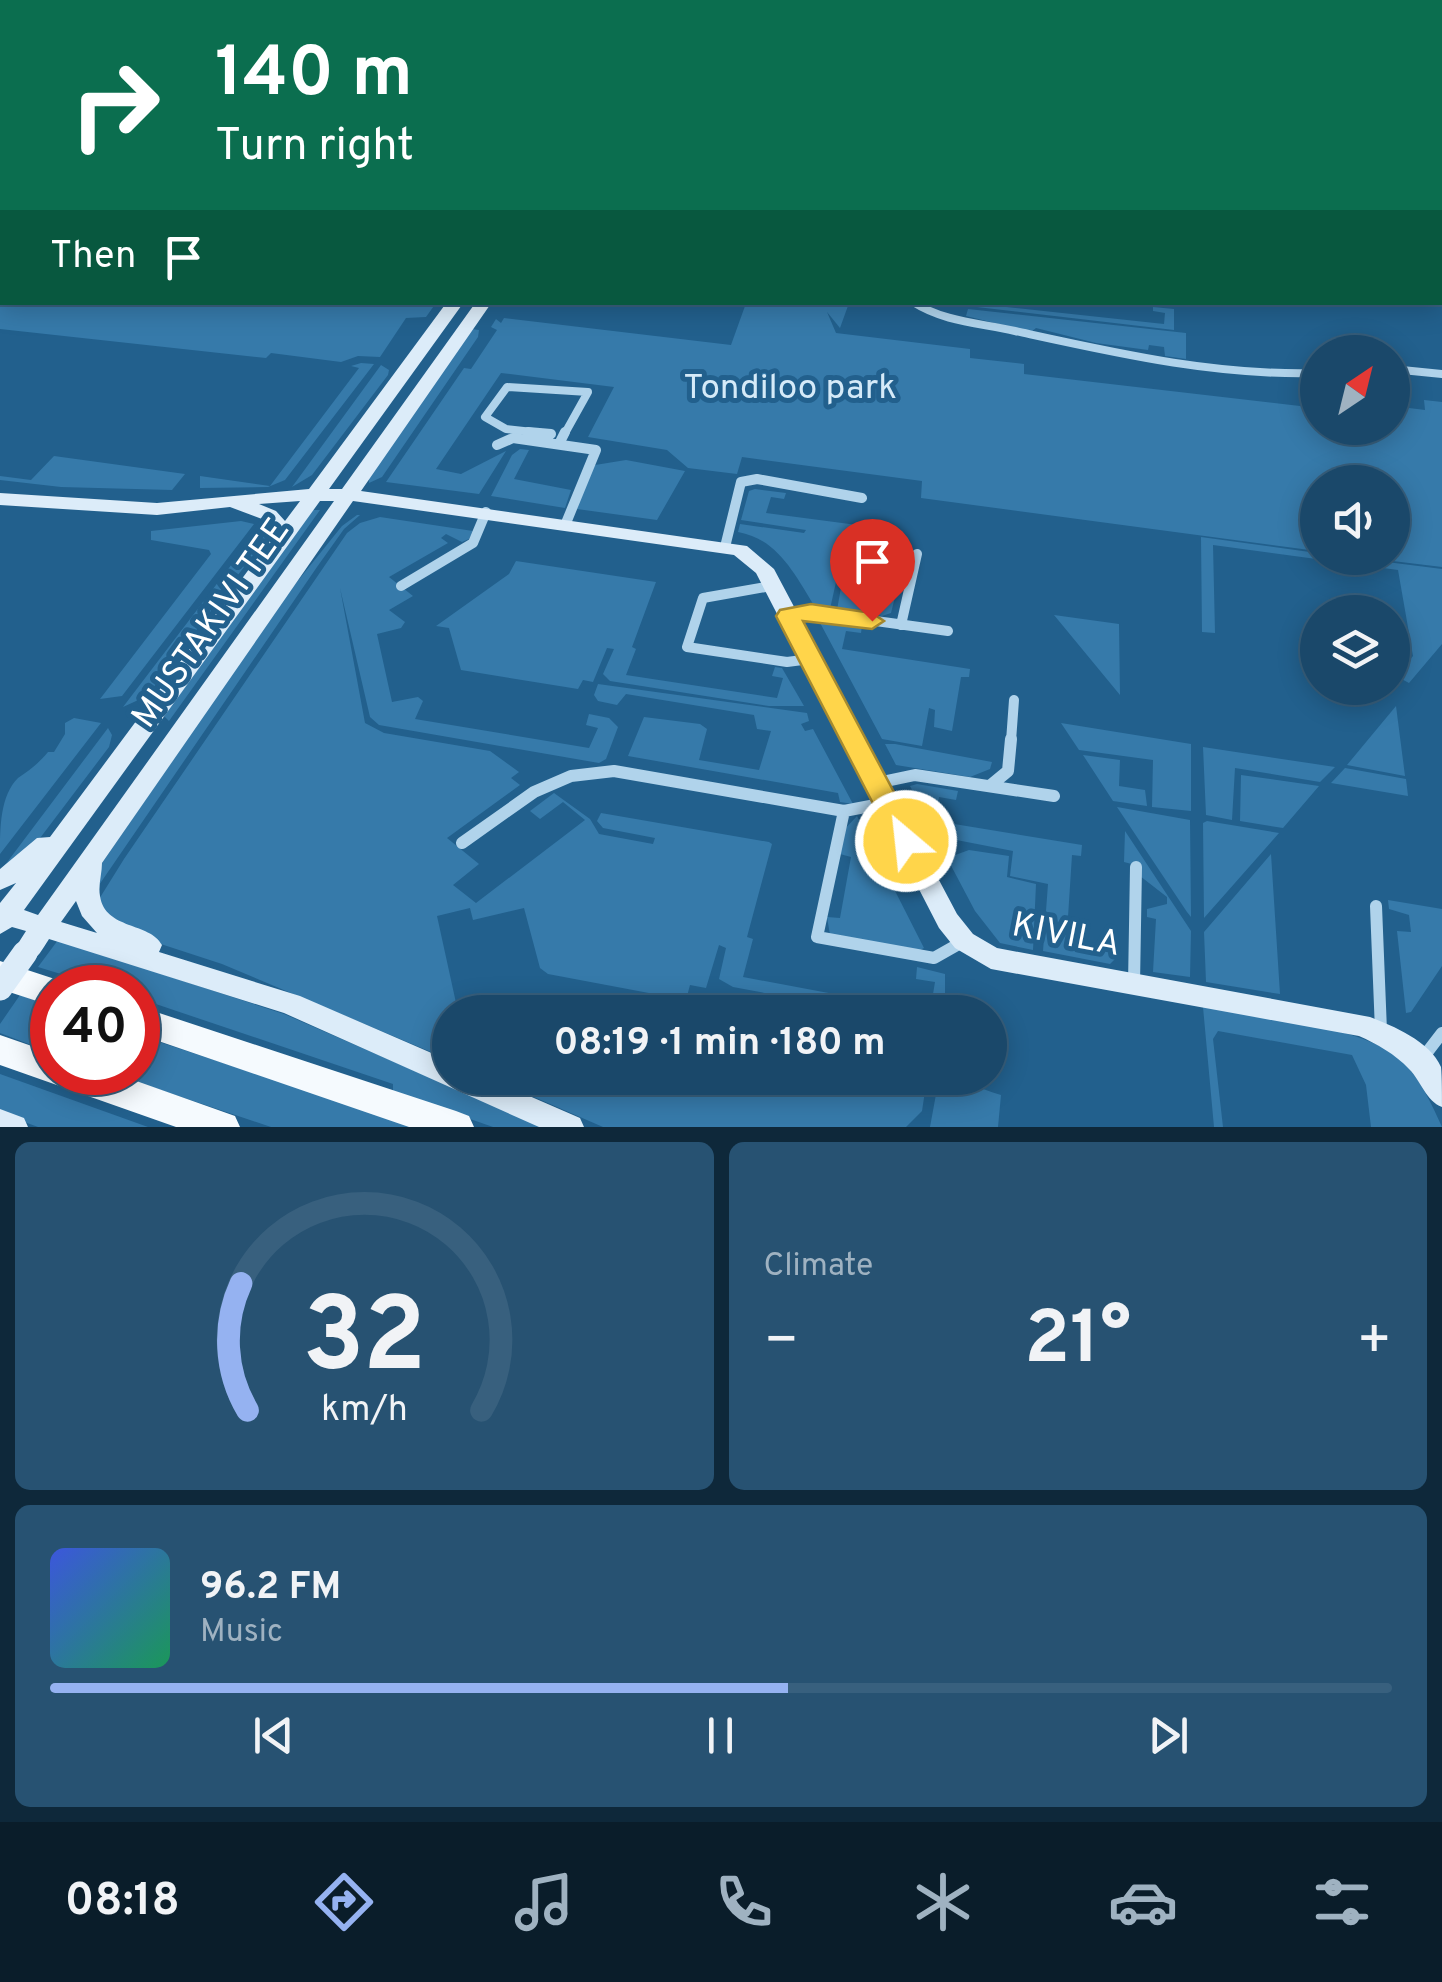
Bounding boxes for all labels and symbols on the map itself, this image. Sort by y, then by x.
north arrow [1300,335,1410,445]
park label: Tondiloo park [683,367,897,411]
street label: MUSTAKIVI TEE [123,510,301,738]
pin [830,519,915,622]
position arrow [854,789,958,893]
street label: KIVILA [1008,904,1124,968]
speed limit sign: 40 [30,965,160,1095]

